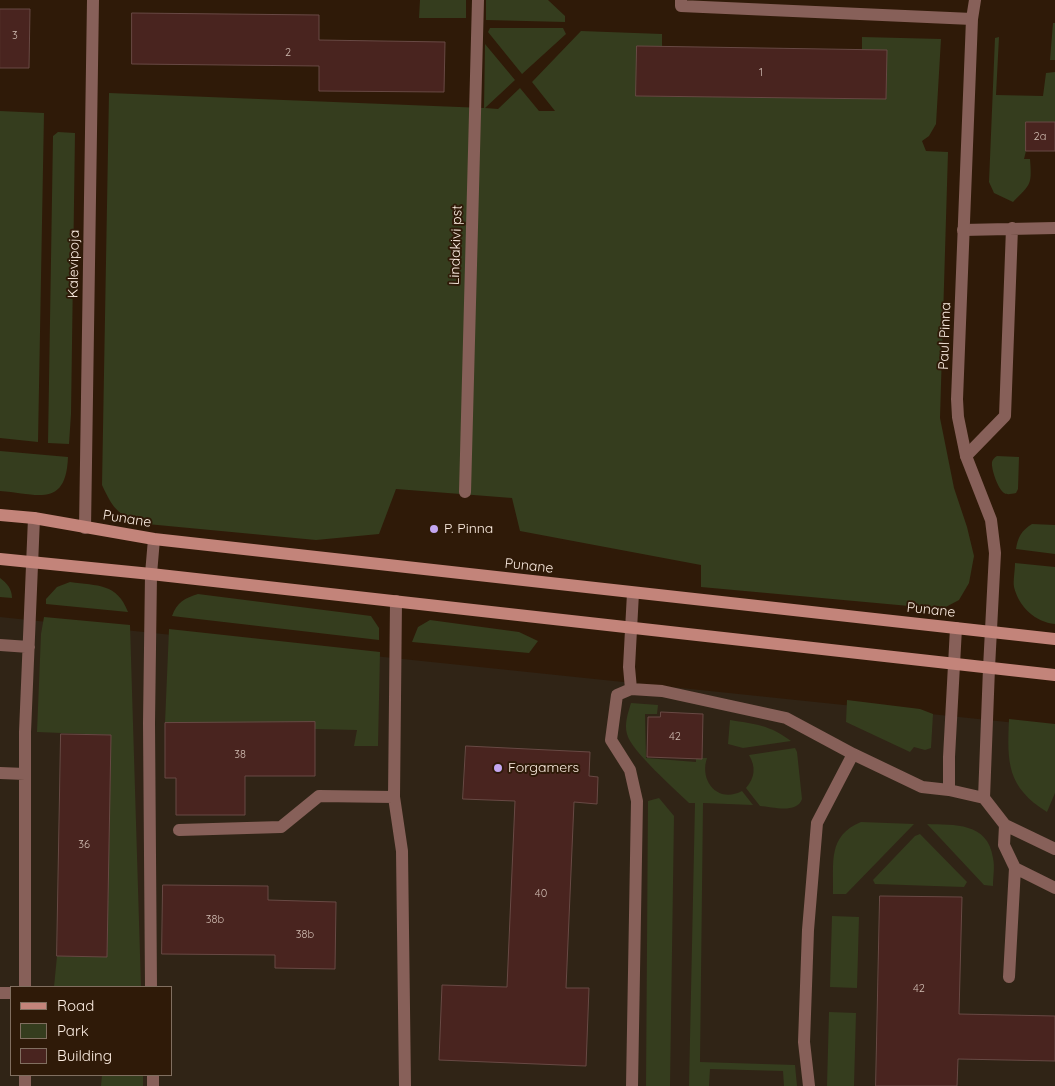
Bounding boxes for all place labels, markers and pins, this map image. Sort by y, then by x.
place label: P. Pinna [444,521,493,537]
marker: P. Pinna [428,523,440,535]
place label: Forgamers [508,760,579,776]
marker: Forgamers [492,762,504,774]

